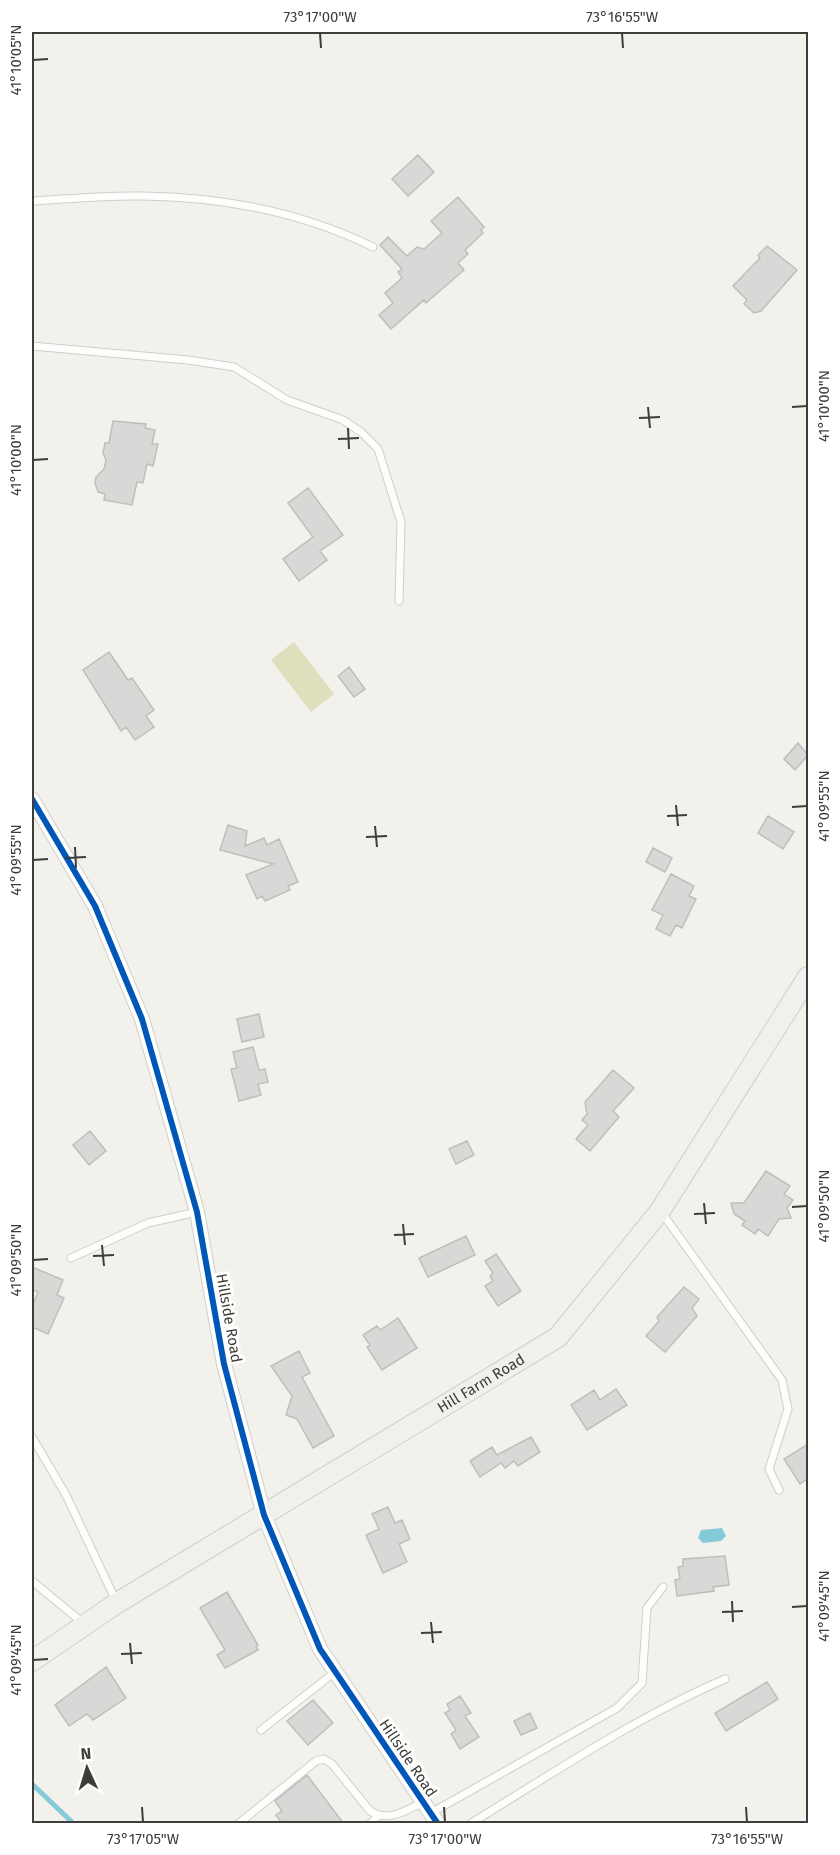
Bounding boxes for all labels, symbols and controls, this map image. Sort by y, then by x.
text: 73°17'00"W [283,8,357,26]
text: 73°16'55"W [586,8,659,26]
text: 41°10'05"N [7,25,25,95]
text: 41°10'00"N [815,370,833,442]
text: 41°10'00"N [7,424,25,496]
text: 41°09'55"N [815,770,833,842]
text: 41°09'55"N [7,824,25,896]
text: 41°09'50"N [815,1170,833,1242]
text: 41°09'50"N [7,1224,25,1296]
street label: Hillside Road [212,1272,246,1364]
street label: Hill Farm Road [434,1350,528,1417]
text: 41°09'45"N [815,1570,833,1642]
text: 41°09'45"N [7,1624,25,1696]
street label: Hillside Road [375,1716,441,1800]
north arrow [57,1738,117,1798]
text: N [80,1744,92,1763]
text: 73°17'05"W [107,1830,180,1848]
text: 73°17'00"W [408,1830,482,1848]
text: 73°16'55"W [711,1830,784,1848]

